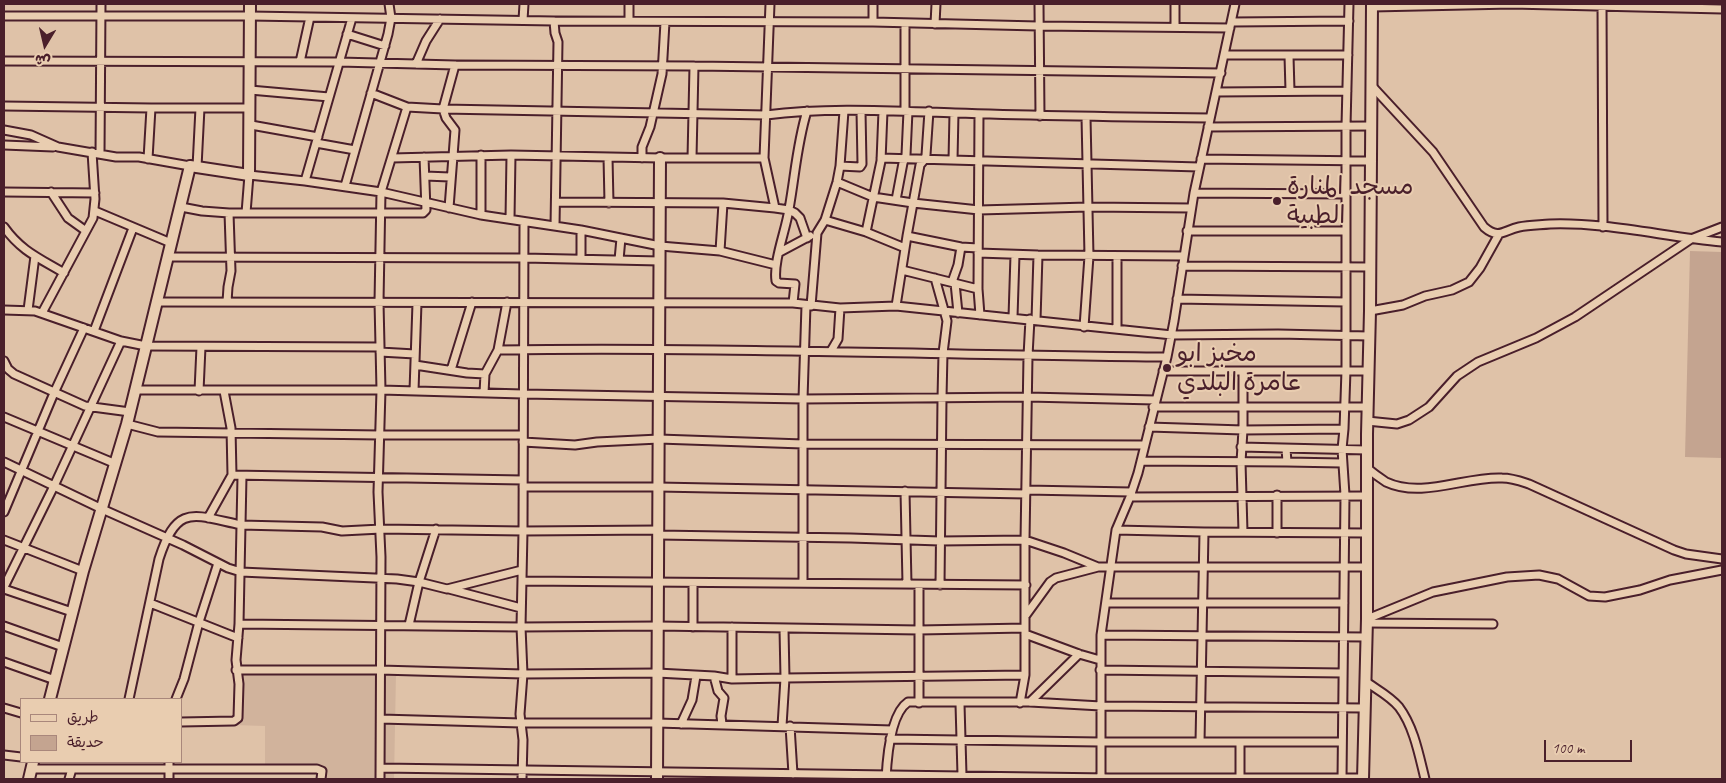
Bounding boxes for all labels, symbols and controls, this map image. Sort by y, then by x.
north arrow [20,20,70,70]
text: ش [34,51,52,70]
place label: مسجد المنارة الطبية [1287,172,1414,231]
marker: مسجد المنارة الطبية [1271,195,1283,207]
place label: مخبز ابو عامرة البلدي [1177,339,1302,398]
marker: مخبز ابو عامرة البلدي [1161,362,1173,374]
legend [20,698,182,763]
text: طريق [67,708,99,727]
scale bar [1546,730,1634,762]
text: حديقة [67,733,104,752]
text: 100 m [1552,739,1584,758]

